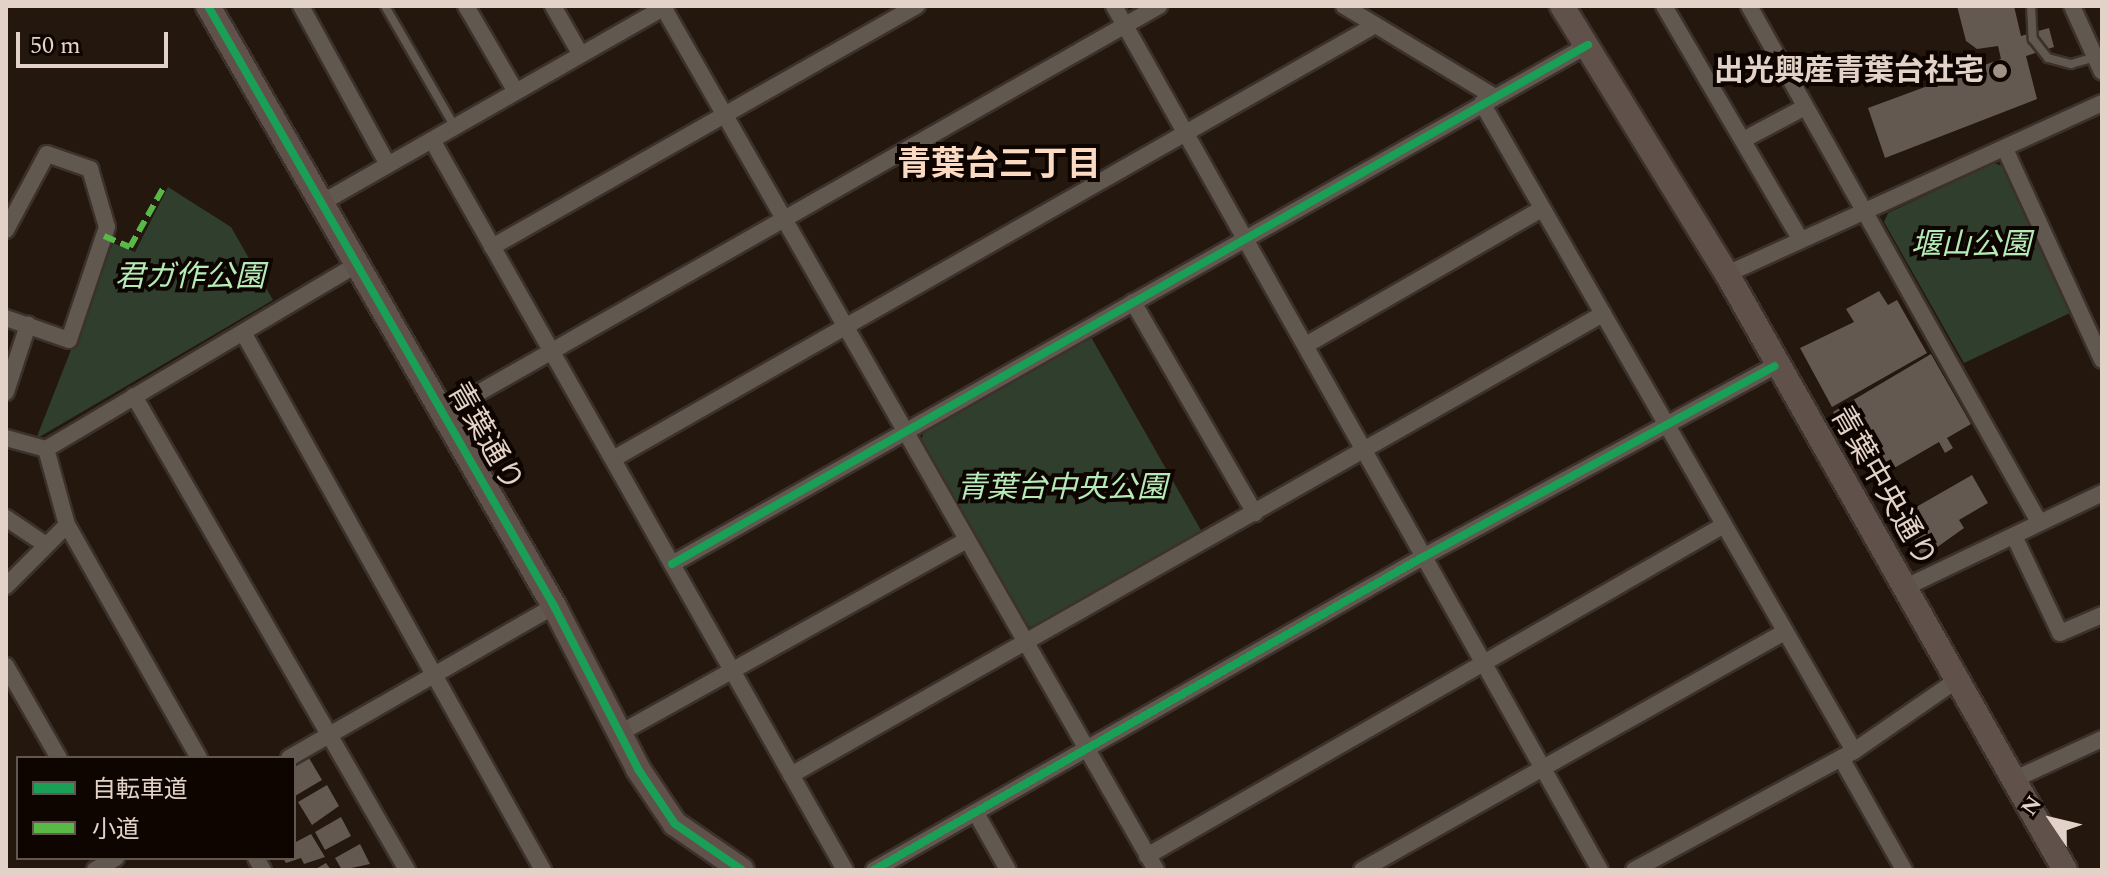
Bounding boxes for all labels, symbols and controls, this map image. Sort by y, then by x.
scale bar [20,16,172,66]
text: 50 m [30,28,81,64]
place label: 出光興産青葉台社宅 [1714,53,1984,89]
marker: 出光興産青葉台社宅 [1991,62,2009,80]
district label: 青葉台三丁目 [897,146,1101,186]
park label: 堰山公園 [1911,227,2031,263]
park label: 君ガ作公園 [115,259,265,295]
street label: 青葉通り [439,376,531,498]
street label: 青葉中央通り [1822,400,1944,574]
park label: 青葉台中央公園 [957,470,1167,506]
legend [16,756,296,860]
text: 自転車道 [92,772,188,808]
north arrow [2012,780,2092,860]
text: N [2013,789,2051,823]
text: 小道 [92,812,140,848]

